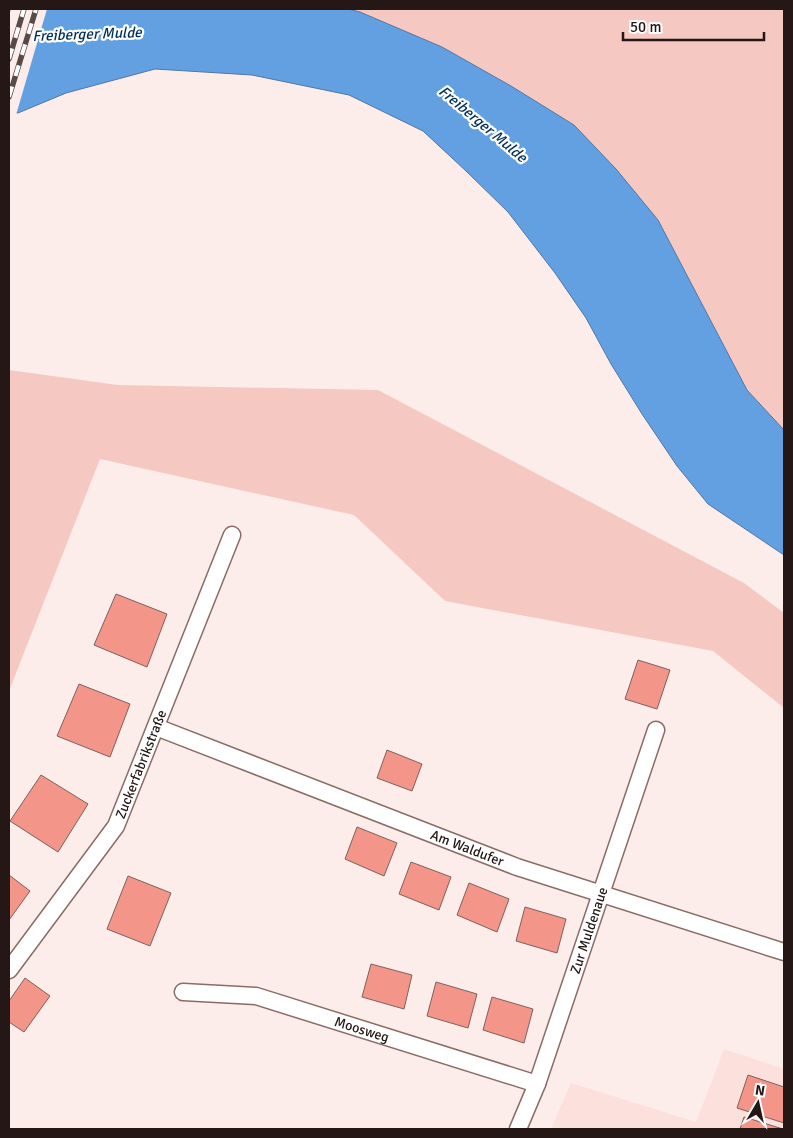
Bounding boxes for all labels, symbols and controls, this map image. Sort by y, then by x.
scale bar [623,10,764,42]
text: 50 m [630,18,661,36]
water label: Freiberger Mulde [32,23,143,45]
water label: Freiberger Mulde [435,82,532,167]
street label: Zuckerfabrikstraße [111,707,170,821]
street label: Am Waldufer [428,826,507,870]
street label: Zur Muldenaue [566,885,611,976]
street label: Moosweg [332,1013,391,1046]
north arrow [733,1078,783,1128]
text: N [754,1081,766,1100]

